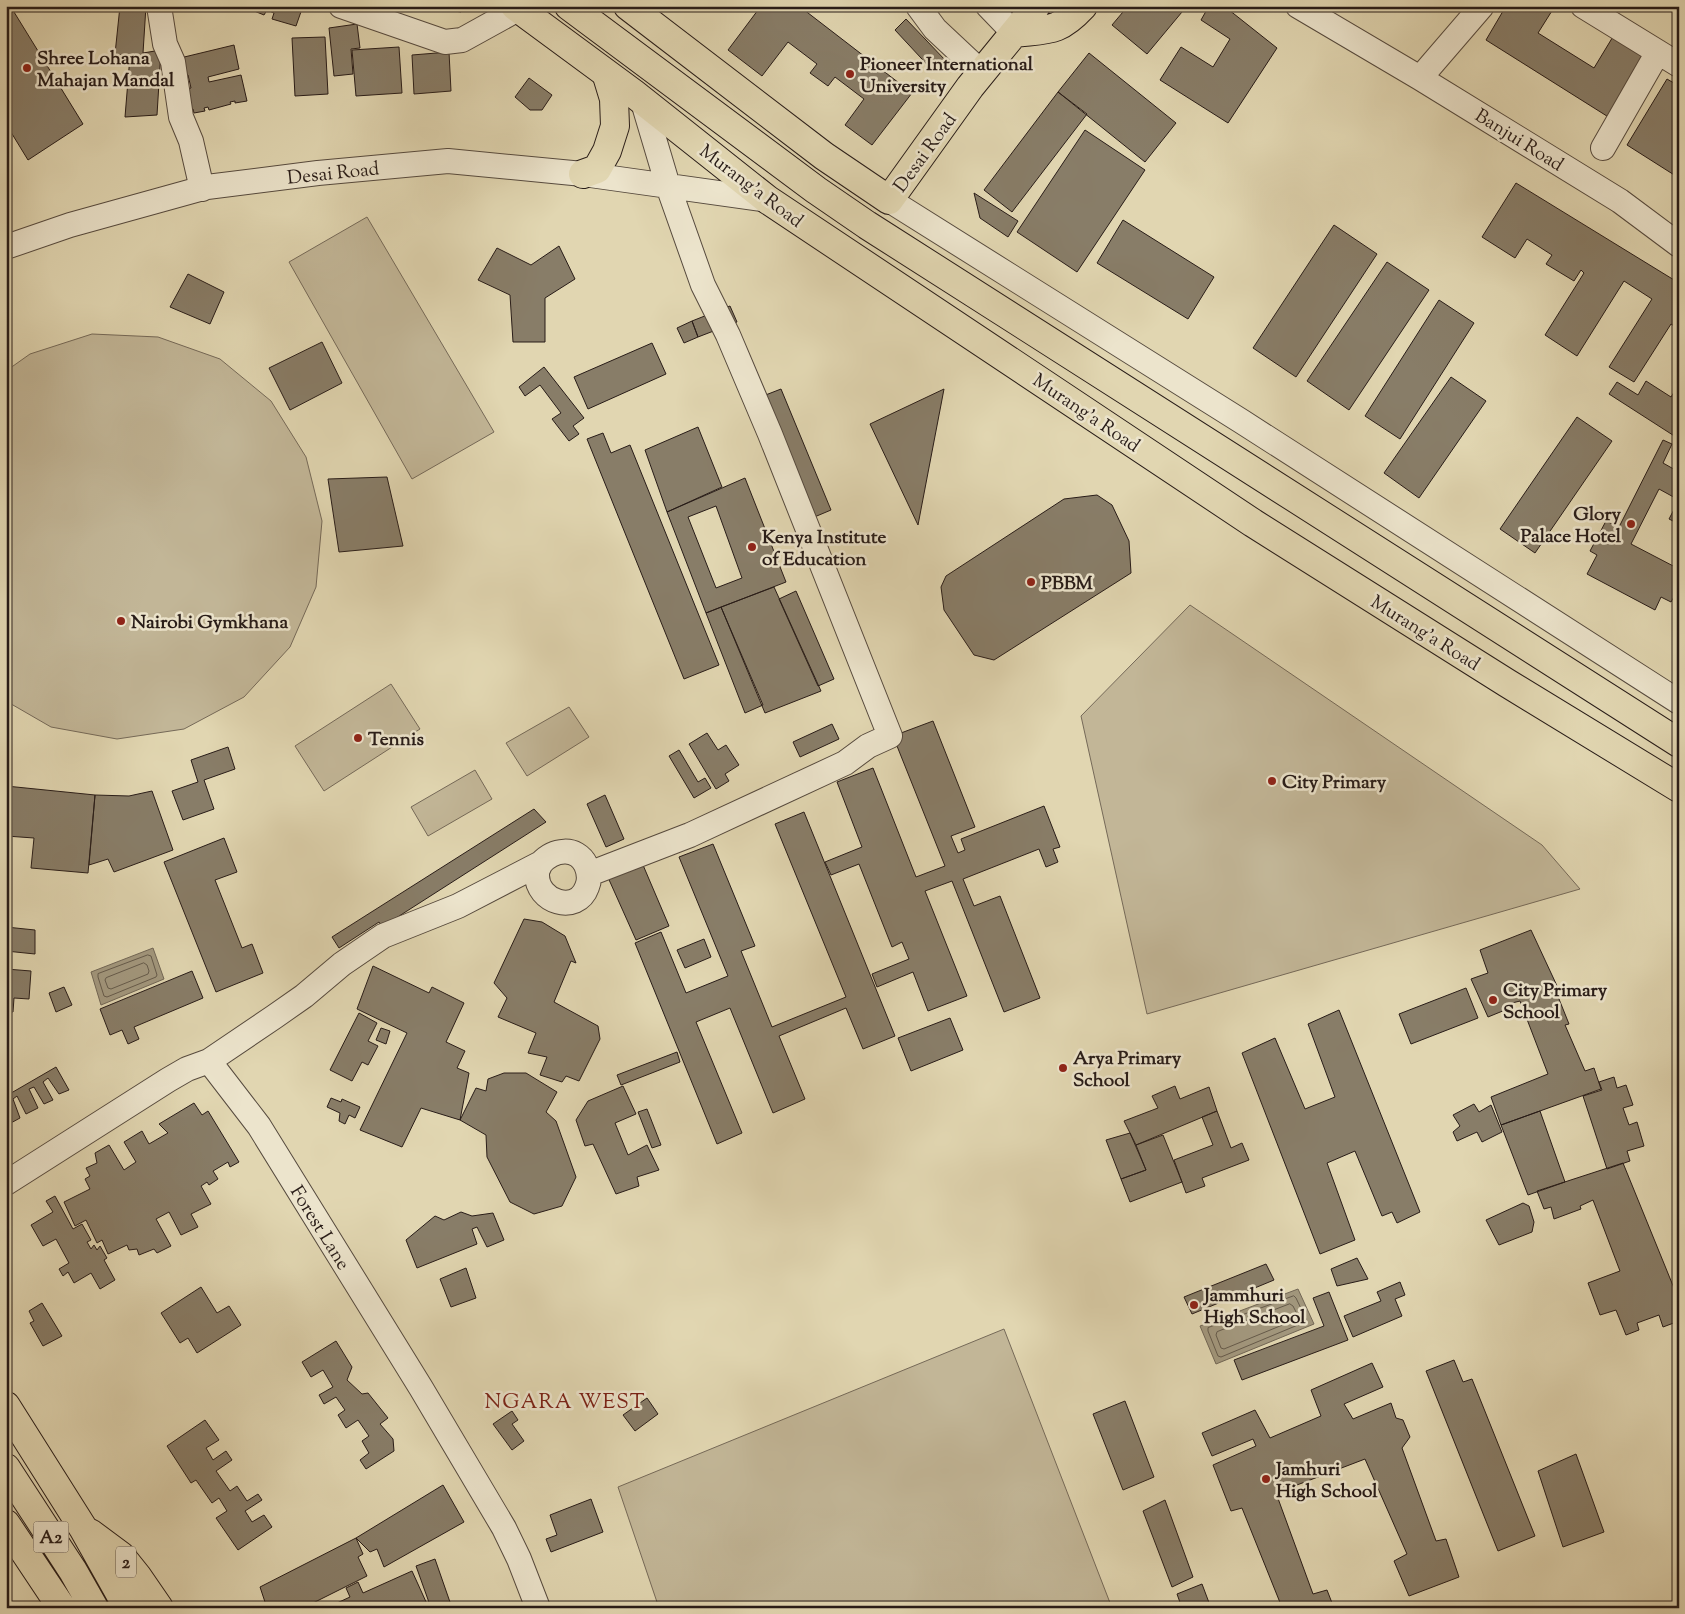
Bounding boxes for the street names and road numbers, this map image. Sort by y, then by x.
street label: Banjui Road [1469,103,1568,179]
street label: Desai Road [888,108,964,199]
street label: Murang'a Road [693,139,808,235]
street label: Desai Road [286,156,381,193]
street label: Murang'a Road [1027,368,1145,460]
street label: Murang'a Road [1365,590,1485,679]
street label: Forest Lane [282,1181,356,1276]
road number: A2 [34,1521,68,1552]
road number: 2 [116,1546,136,1578]

